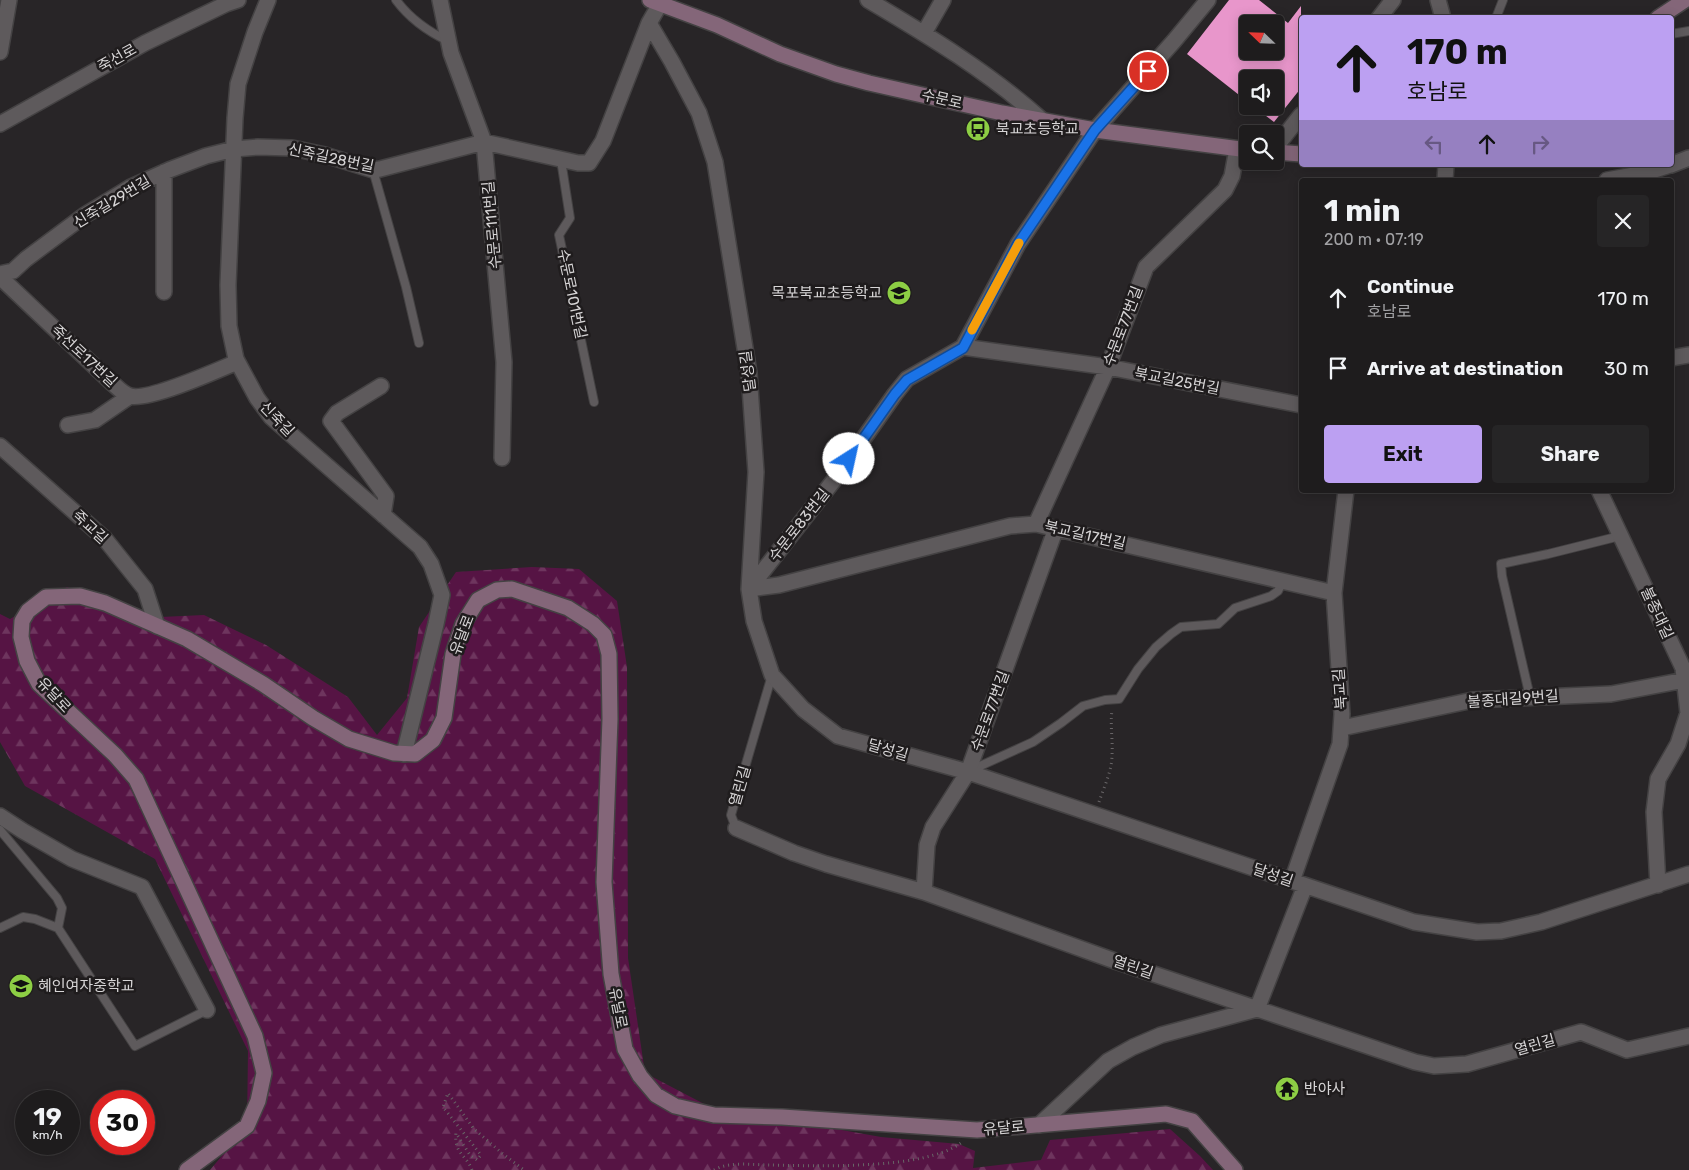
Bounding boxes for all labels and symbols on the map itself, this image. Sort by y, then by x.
north arrow [1239,15,1284,60]
street label: 죽선로 [95,40,139,76]
pin [1127,50,1169,92]
street label: 수문로 [920,86,964,112]
bus stop icon: 북교초등학교 [965,116,991,142]
place label: 북교초등학교 [996,120,1079,138]
street label: 신죽길28번길 [286,140,376,176]
street label: 신죽길29번길 [70,172,154,232]
street label: 수문로111번길 [479,180,505,270]
street label: 수문로101번길 [554,247,590,341]
school or university icon: 목포북교초등학교 [886,280,912,306]
street label: 수문로77번길 [1099,283,1147,369]
place label: 목포북교초등학교 [772,284,882,302]
street label: 죽선로17번길 [47,321,121,391]
street label: 달성길 [737,349,759,393]
street label: 북교길25번길 [1133,364,1221,398]
street label: 신죽길 [256,398,298,440]
position arrow [822,432,874,484]
street label: 수문로83번길 [765,485,833,565]
street label: 죽교길 [69,506,111,548]
street label: 북교길17번길 [1042,517,1128,553]
street label: 불종대길 [1637,584,1677,642]
street label: 유달로 [446,612,478,658]
street label: 수문로77번길 [967,668,1013,754]
street label: 북교길 [1330,668,1350,710]
street label: 유달로 [33,674,75,716]
street label: 불종대길9번길 [1467,687,1559,711]
street label: 달성길 [866,736,910,764]
street label: 열린길 [726,764,754,808]
street label: 달성길 [1250,860,1296,890]
street label: 열린길 [1110,952,1156,982]
school or university icon: 혜인여자중학교 [8,973,34,999]
place label: 혜인여자중학교 [38,977,135,995]
street label: 유달로 [605,986,631,1030]
street label: 열린길 [1513,1031,1557,1059]
temple icon: 반야사 [1274,1076,1300,1102]
place label: 반야사 [1304,1080,1346,1098]
speed limit sign: 30 [90,1090,155,1155]
street label: 유달로 [983,1117,1025,1139]

